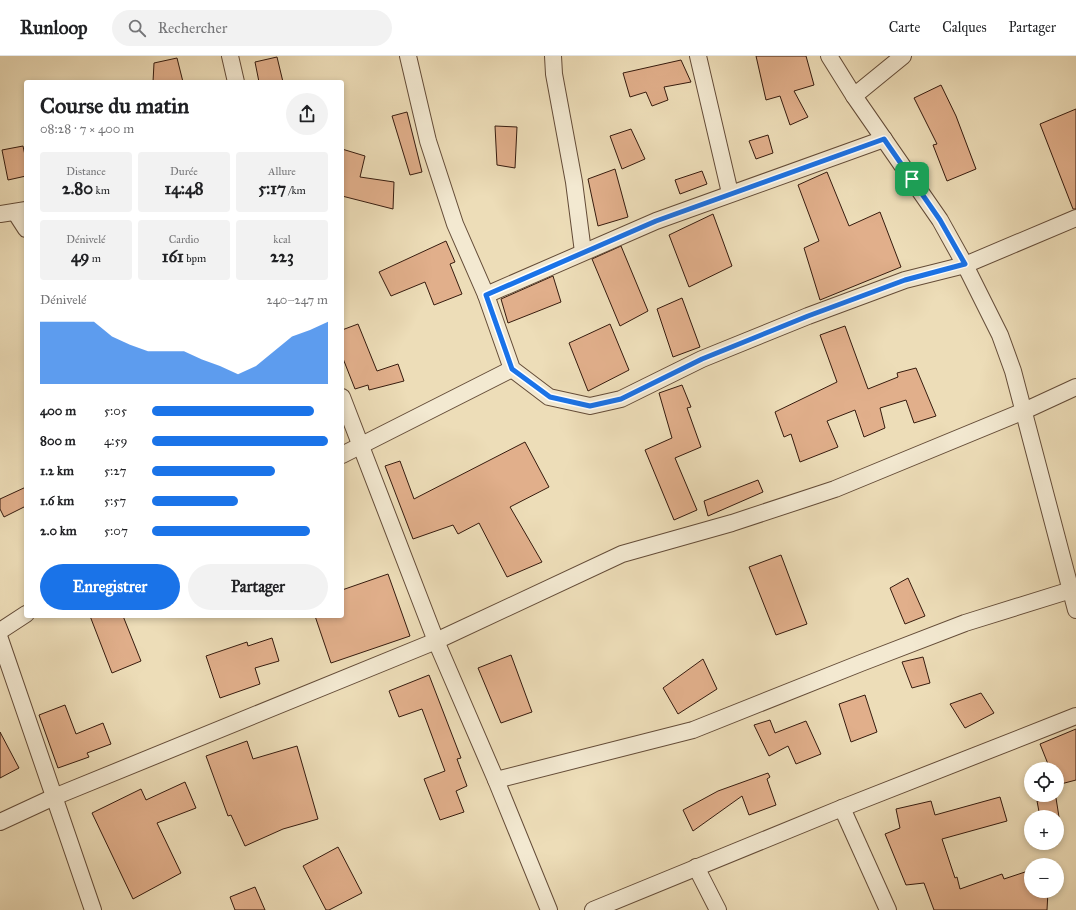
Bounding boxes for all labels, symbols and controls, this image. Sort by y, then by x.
search box [112,10,392,46]
text: Runloop [20,16,88,39]
icon: search [126,17,148,39]
text: Rechercher [158,19,227,37]
text: Carte [889,19,920,36]
text: Calques [942,19,987,36]
text: Partager [1009,19,1056,36]
text: Course du matin [40,92,189,119]
button: share [286,93,328,135]
text: 08:28 · 7 × 400 m [40,121,134,137]
pin [895,162,929,196]
text: Distance [66,165,106,178]
text: Durée [170,165,198,178]
text: Allure [268,165,296,178]
icon: arrive [901,168,923,190]
text: 2.80 [62,178,93,199]
text: 14:48 [165,178,203,199]
text: 5:17 [258,178,286,199]
text: km [93,184,110,197]
text: /km [286,184,306,197]
text: Dénivelé [66,233,106,246]
text: Cardio [169,233,199,246]
text: kcal [273,233,291,246]
text: 49 [71,246,89,267]
text: 161 [162,246,184,267]
text: 223 [270,246,294,267]
text: m [89,252,101,265]
text: bpm [184,252,206,265]
text: Dénivelé [40,292,87,308]
text: 240–247 m [266,292,328,308]
text: 400 m [40,403,76,419]
text: 5:05 [104,403,127,419]
text: 800 m [40,433,76,449]
text: 4:59 [104,433,128,449]
text: 1.2 km [40,463,74,479]
text: 5:27 [104,463,126,479]
text: 1.6 km [40,493,74,509]
text: 5:57 [104,493,126,509]
text: 2.0 km [40,523,77,539]
text: 5:07 [104,523,128,539]
button: Enregistrer [40,564,180,610]
button: Partager [188,564,328,610]
map controls [1024,762,1064,898]
button: locate [1024,762,1064,802]
button: + [1024,810,1064,850]
button: − [1024,858,1064,898]

